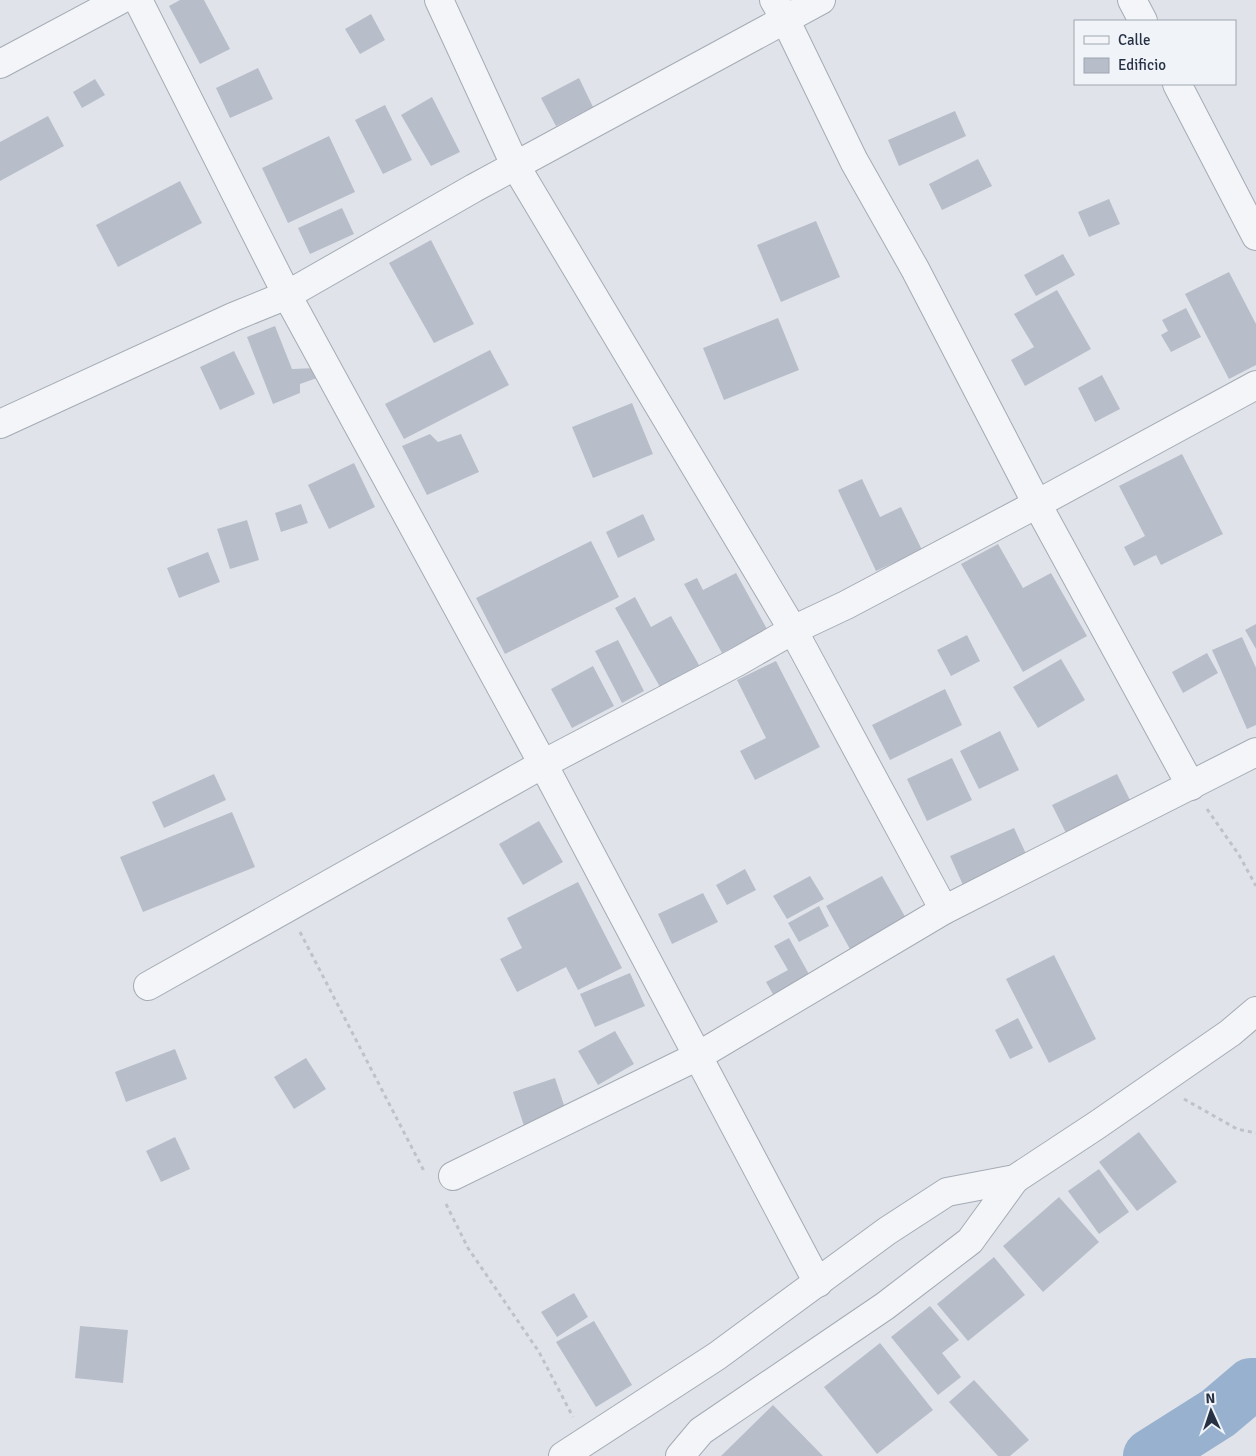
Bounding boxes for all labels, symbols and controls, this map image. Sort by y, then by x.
legend [1074,20,1236,85]
text: Calle [1118,31,1151,49]
text: Edificio [1118,56,1166,74]
north arrow [1186,1386,1236,1436]
text: N [1205,1390,1216,1407]

